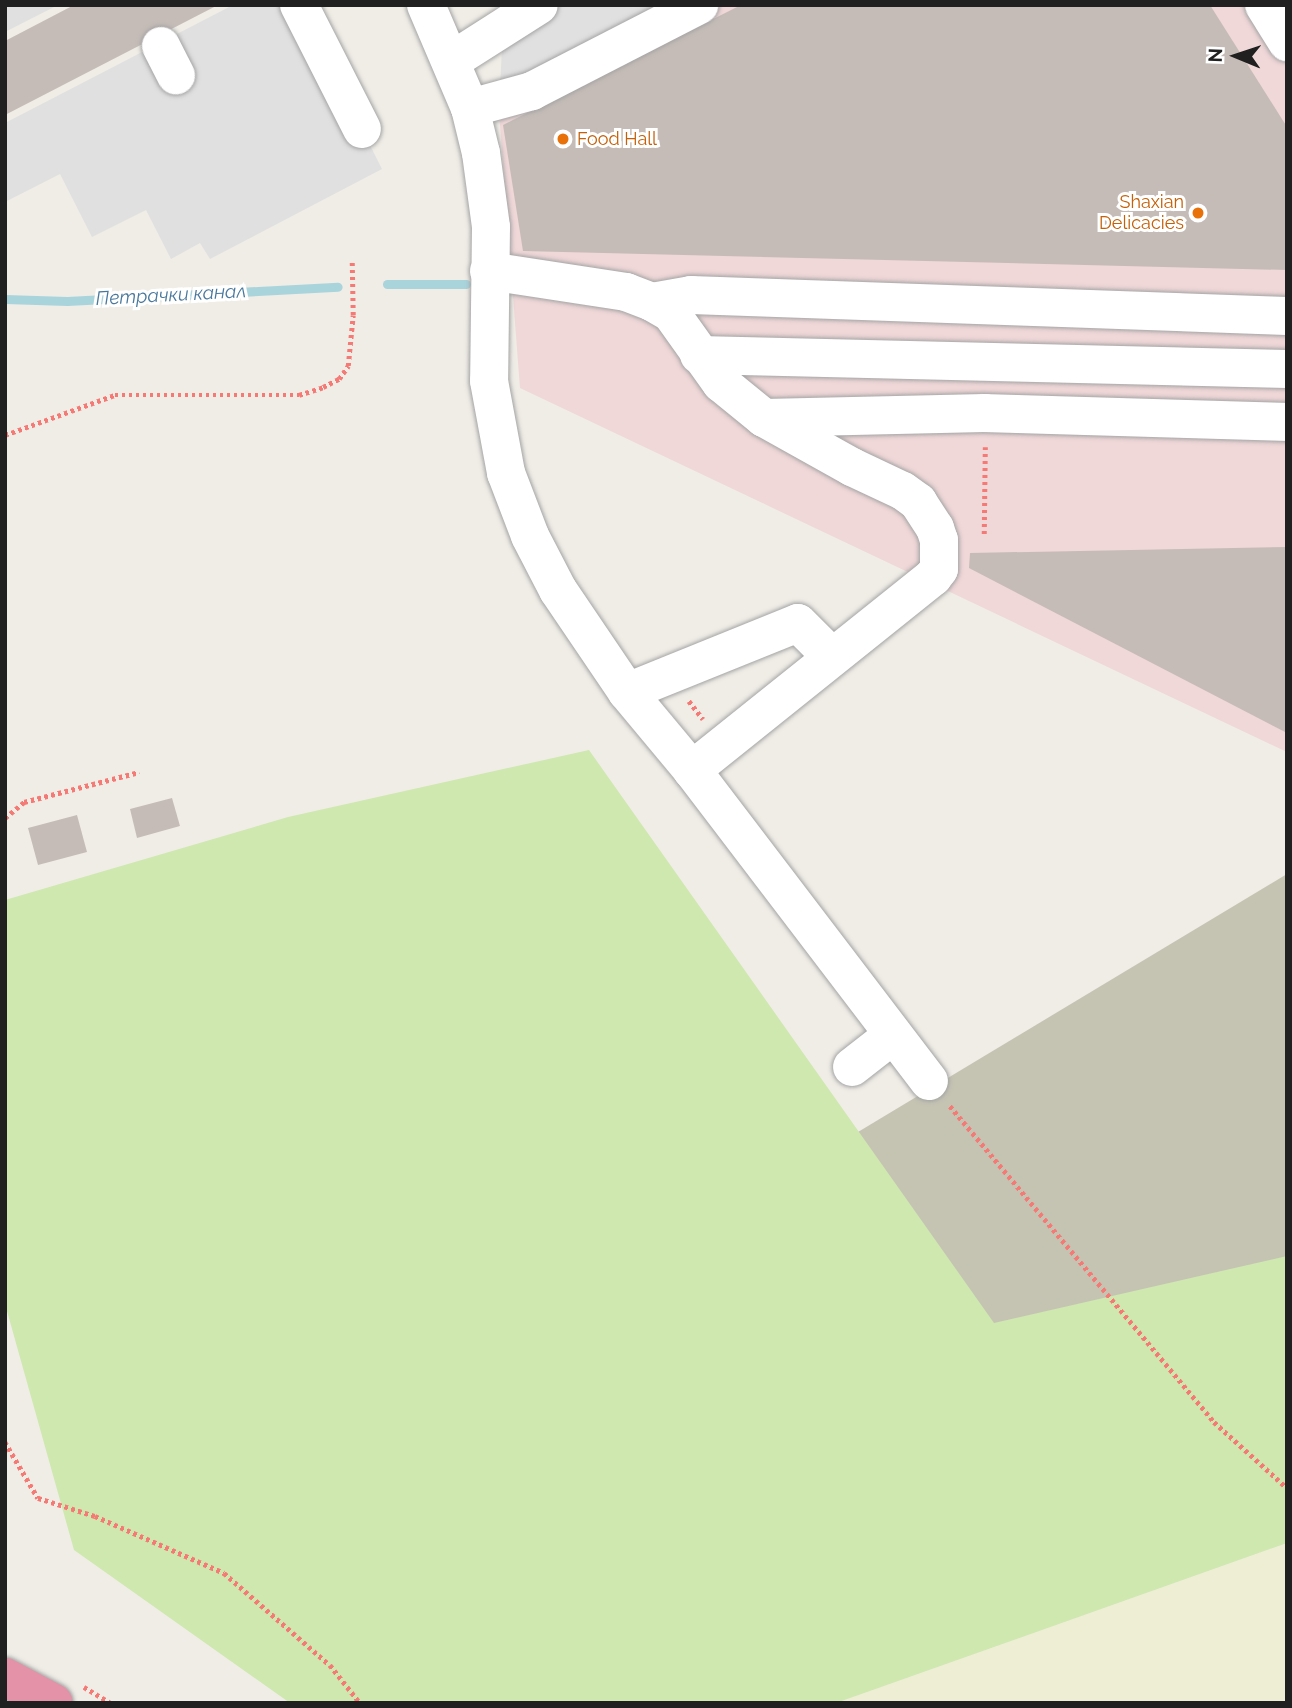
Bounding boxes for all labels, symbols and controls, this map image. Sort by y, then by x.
north arrow [1201,21,1271,91]
text: N [1204,48,1226,63]
place label: Food Hall [577,128,657,150]
marker: Food Hall [555,131,571,147]
place label: Shaxian Delicacies [1099,192,1184,234]
marker: Shaxian Delicacies [1190,205,1206,221]
water label: Петрачки канал [95,280,247,310]

